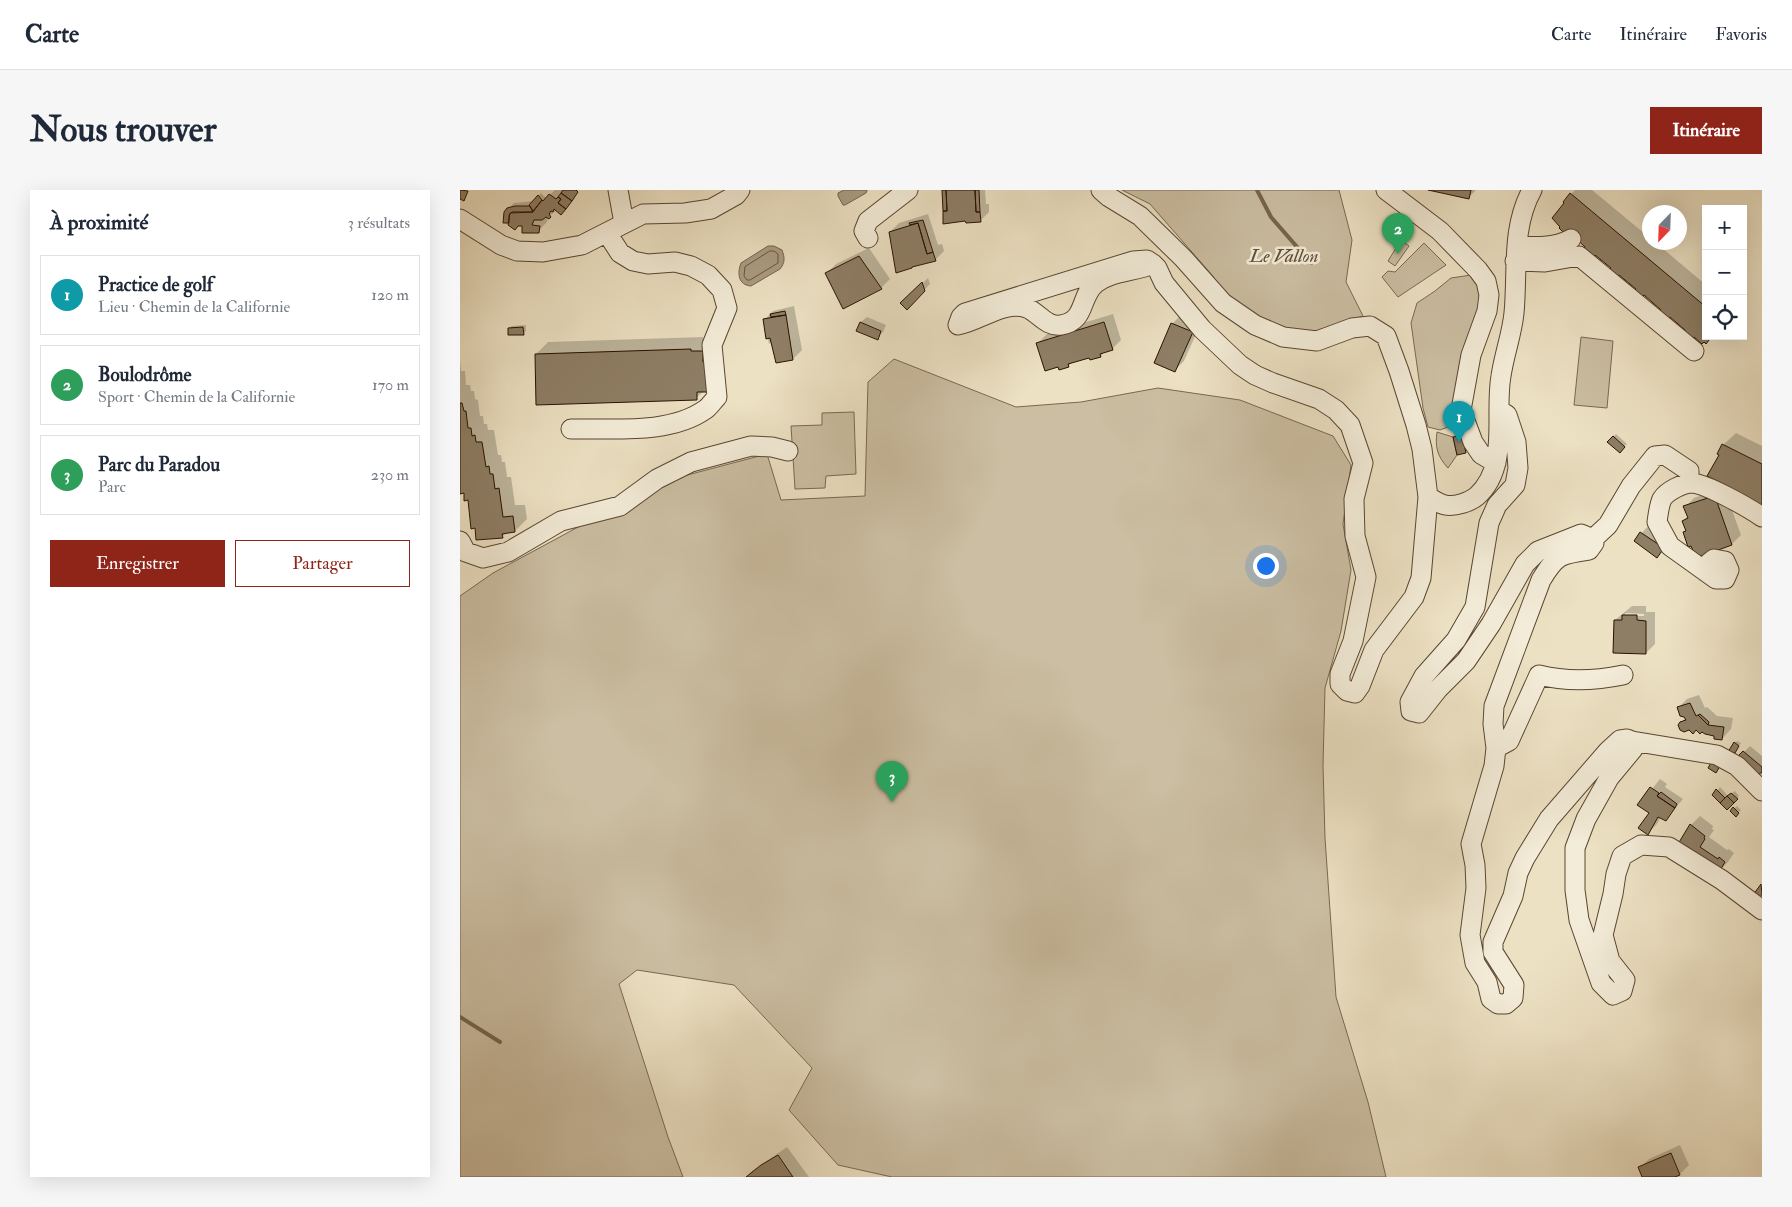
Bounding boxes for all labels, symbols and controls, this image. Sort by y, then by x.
text: Carte [25,19,79,50]
text: Carte [1551,23,1592,46]
text: Itinéraire [1620,23,1687,46]
text: Favoris [1715,23,1767,46]
button: Itinéraire [1650,107,1762,154]
text: Nous trouver [30,108,217,152]
north arrow [1642,205,1687,250]
map controls [1702,205,1747,340]
button: + [1702,205,1747,250]
text: À proximité [50,209,148,236]
text: 3 résultats [348,213,410,233]
pin: 2 [1382,213,1414,254]
park label: Le Vallon [1249,244,1318,268]
button: − [1702,250,1747,295]
text: Practice de golf [98,273,213,297]
text: 1 [64,285,70,305]
text: 120 m [371,285,409,305]
button: locate [1702,295,1747,340]
text: Lieu · Chemin de la Californie [98,297,290,317]
text: Boulodrôme [98,363,192,387]
text: 2 [63,375,71,395]
text: 170 m [372,375,409,395]
text: Sport · Chemin de la Californie [98,387,295,407]
pin: 1 [1443,401,1475,442]
text: Parc du Paradou [98,453,220,477]
text: 3 [64,465,70,485]
text: 230 m [371,465,409,485]
text: Parc [98,477,126,497]
button: Enregistrer [50,540,225,587]
button: Partager [235,540,410,587]
your location [1253,553,1279,579]
pin: 3 [876,761,908,802]

